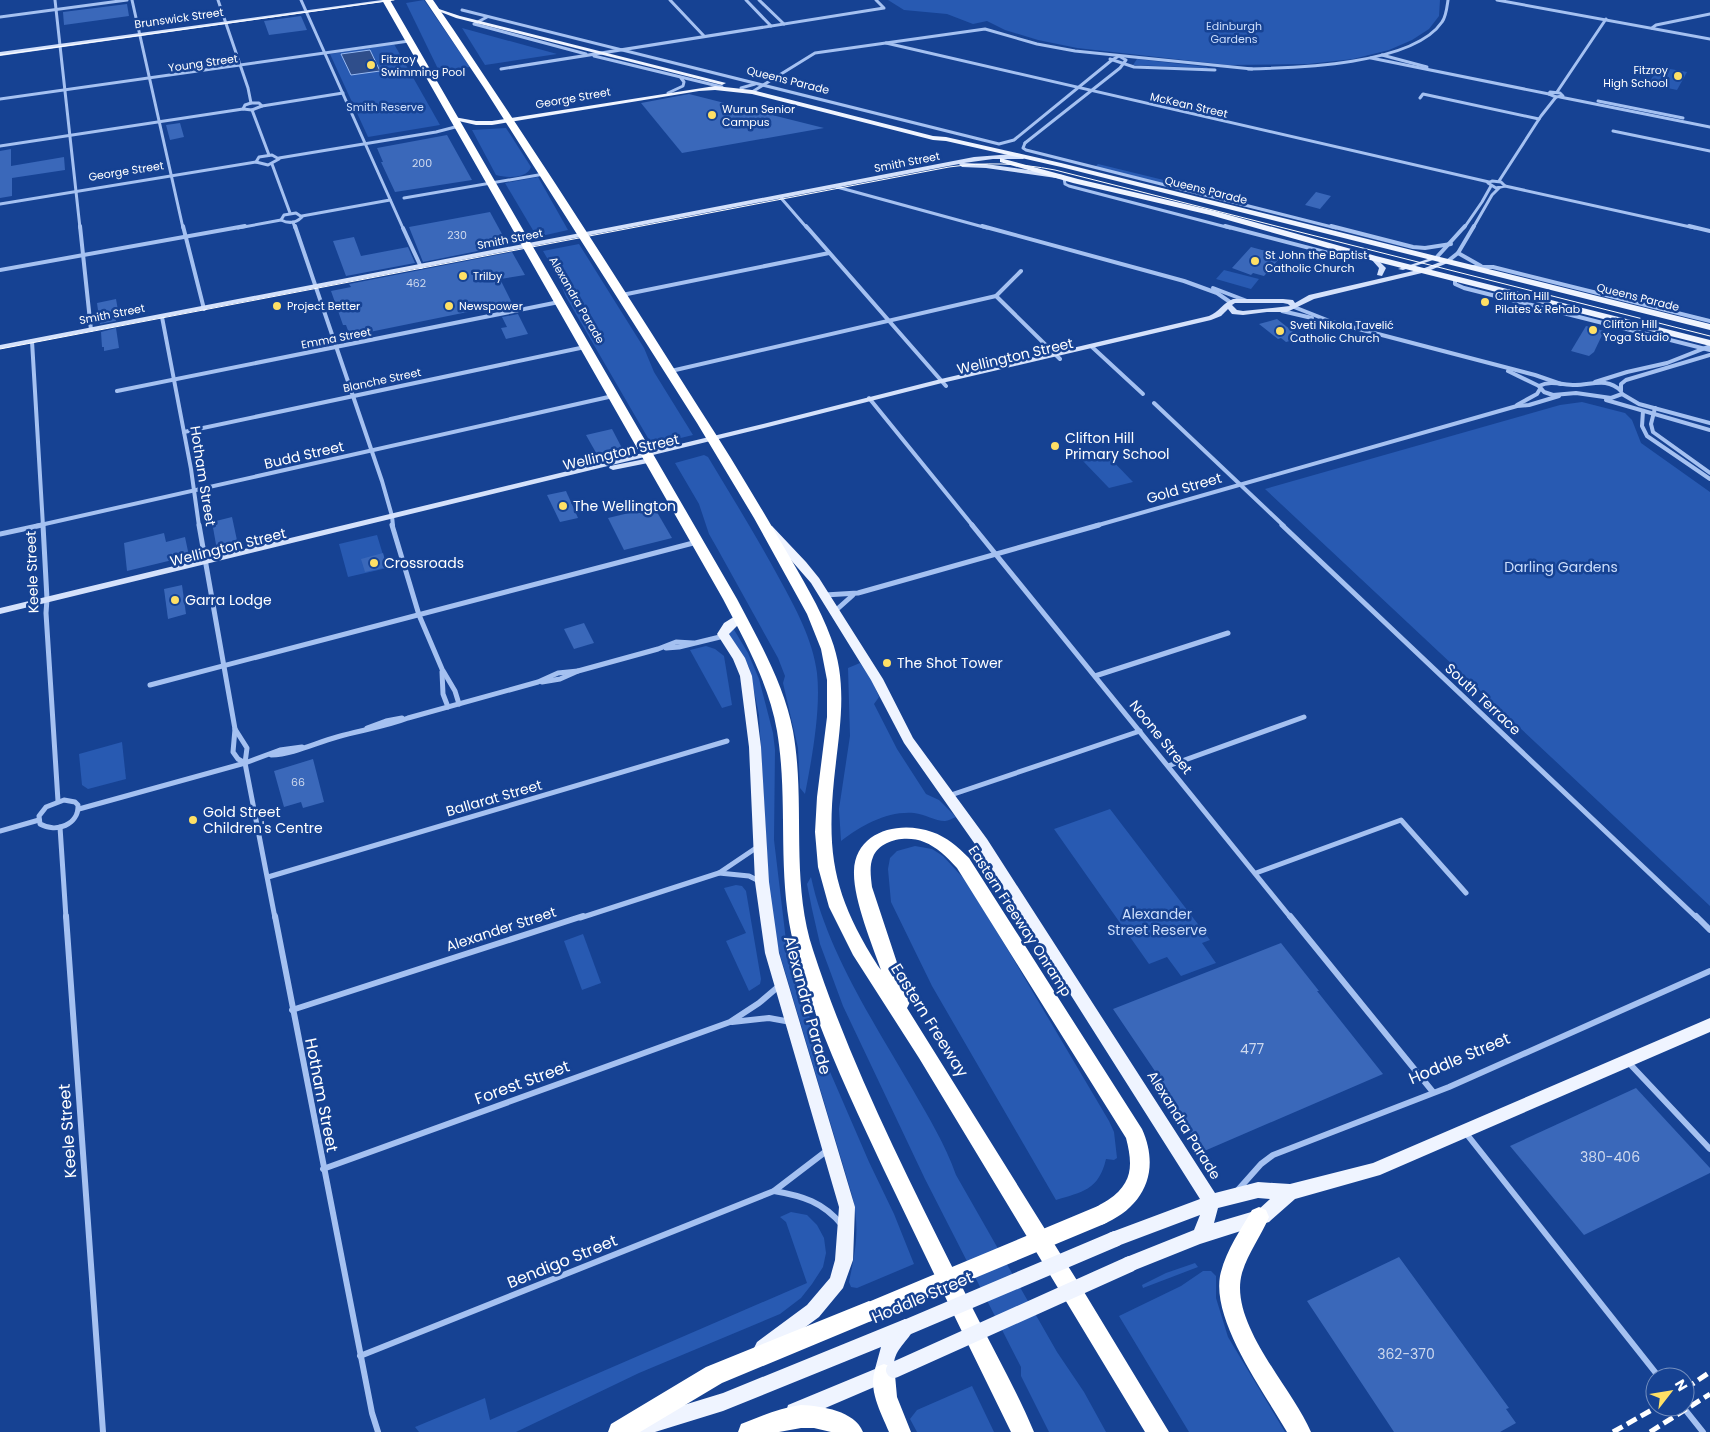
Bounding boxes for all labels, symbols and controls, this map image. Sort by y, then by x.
street label: Brunswick Street [133,4,225,32]
park label: Edinburgh Gardens [1206,18,1262,47]
street label: Young Street [167,50,239,76]
place label: Fitzroy Swimming Pool [381,51,465,80]
marker: Fitzroy Swimming Pool [365,59,377,71]
street label: Queens Parade [745,62,831,98]
place label: Fitzroy High School [1603,62,1669,91]
marker: Fitzroy High School [1672,70,1684,82]
street label: George Street [534,84,612,112]
street label: McKean Street [1149,88,1229,122]
park label: Smith Reserve [346,99,424,115]
place label: Wurun Senior Campus [722,101,795,130]
marker: Wurun Senior Campus [706,109,718,121]
street label: Smith Street [873,148,941,176]
house number: 200 [412,155,432,171]
street label: George Street [87,157,165,185]
street label: Queens Parade [1163,172,1249,208]
street label: Smith Street [476,225,544,253]
house number: 230 [447,227,467,243]
place label: St John the Baptist Catholic Church [1265,247,1367,276]
street label: Alexandra Parade [546,253,609,347]
marker: St John the Baptist Catholic Church [1249,255,1261,267]
place label: Trilby [473,268,503,284]
marker: Trilby [457,270,469,282]
house number: 462 [406,275,426,291]
street label: Queens Parade [1595,279,1681,315]
place label: Clifton Hill Pilates & Rehab [1495,288,1580,317]
marker: Clifton Hill Pilates & Rehab [1479,296,1491,308]
place label: Project Better [287,298,360,314]
place label: Newspower [459,298,523,314]
street label: Smith Street [78,300,146,328]
marker: Project Better [271,300,283,312]
marker: Newspower [443,300,455,312]
place label: Clifton Hill Yoga Studio [1603,316,1669,345]
place label: Sveti Nikola Tavelić Catholic Church [1290,317,1394,346]
street label: Emma Street [300,323,372,353]
marker: Clifton Hill Yoga Studio [1587,324,1599,336]
marker: Sveti Nikola Tavelić Catholic Church [1274,325,1286,337]
street label: Wellington Street [955,333,1075,379]
street label: Blanche Street [341,364,423,396]
street label: Hotham Street [185,424,221,528]
place label: Clifton Hill Primary School [1065,428,1170,464]
street label: Wellington Street [561,429,681,475]
street label: Budd Street [262,436,346,474]
marker: Clifton Hill Primary School [1049,440,1061,452]
street label: Gold Street [1144,468,1224,508]
place label: The Wellington [573,496,676,516]
marker: The Wellington [557,500,569,512]
street label: Wellington Street [168,523,288,571]
street label: Keele Street [21,530,43,614]
place label: Crossroads [384,553,464,573]
marker: Crossroads [368,557,380,569]
park label: Darling Gardens [1504,557,1618,577]
place label: Garra Lodge [185,590,272,610]
marker: Garra Lodge [169,594,181,606]
place label: The Shot Tower [897,653,1003,673]
marker: The Shot Tower [881,657,893,669]
street label: South Terrace [1441,659,1526,740]
street label: Noone Street [1125,696,1197,778]
house number: 66 [291,774,305,790]
street label: Ballarat Street [444,775,544,821]
place label: Gold Street Children's Centre [203,802,323,838]
marker: Gold Street Children's Centre [187,814,199,826]
street label: Eastern Freeway Onramp [964,842,1076,1000]
street label: Alexander Street [443,902,559,956]
park label: Alexander Street Reserve [1107,904,1207,940]
street label: Alexandra Parade [778,933,837,1077]
street label: Eastern Freeway [885,959,974,1082]
street label: Hoddle Street [1405,1027,1514,1090]
street label: Hotham Street [299,1036,344,1154]
house number: 477 [1240,1039,1264,1059]
street label: Forest Street [471,1055,573,1110]
street label: Alexandra Parade [1142,1067,1226,1184]
street label: Keele Street [53,1083,82,1179]
house number: 380-406 [1580,1147,1640,1167]
street label: Bendigo Street [504,1229,621,1294]
street label: Hoddle Street [868,1266,977,1329]
house number: 362-370 [1377,1344,1435,1364]
north arrow [1645,1367,1695,1417]
text: N [1670,1376,1692,1395]

